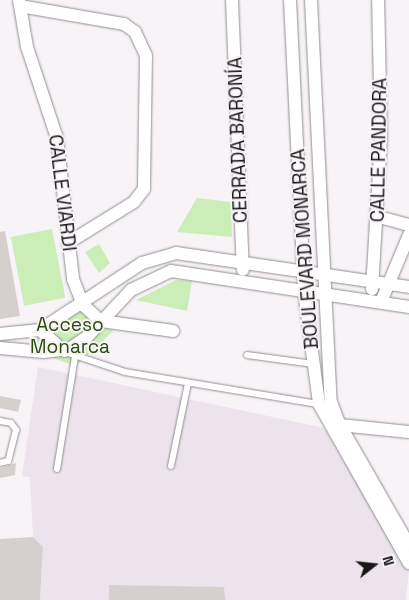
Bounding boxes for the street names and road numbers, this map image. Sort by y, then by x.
street label: CERRADA BARONÍA [224,56,252,224]
street label: CALLE PANDORA [366,78,392,222]
street label: CALLE VIARDI [43,133,81,253]
street label: BOULEVARD MONARCA [287,148,323,350]

